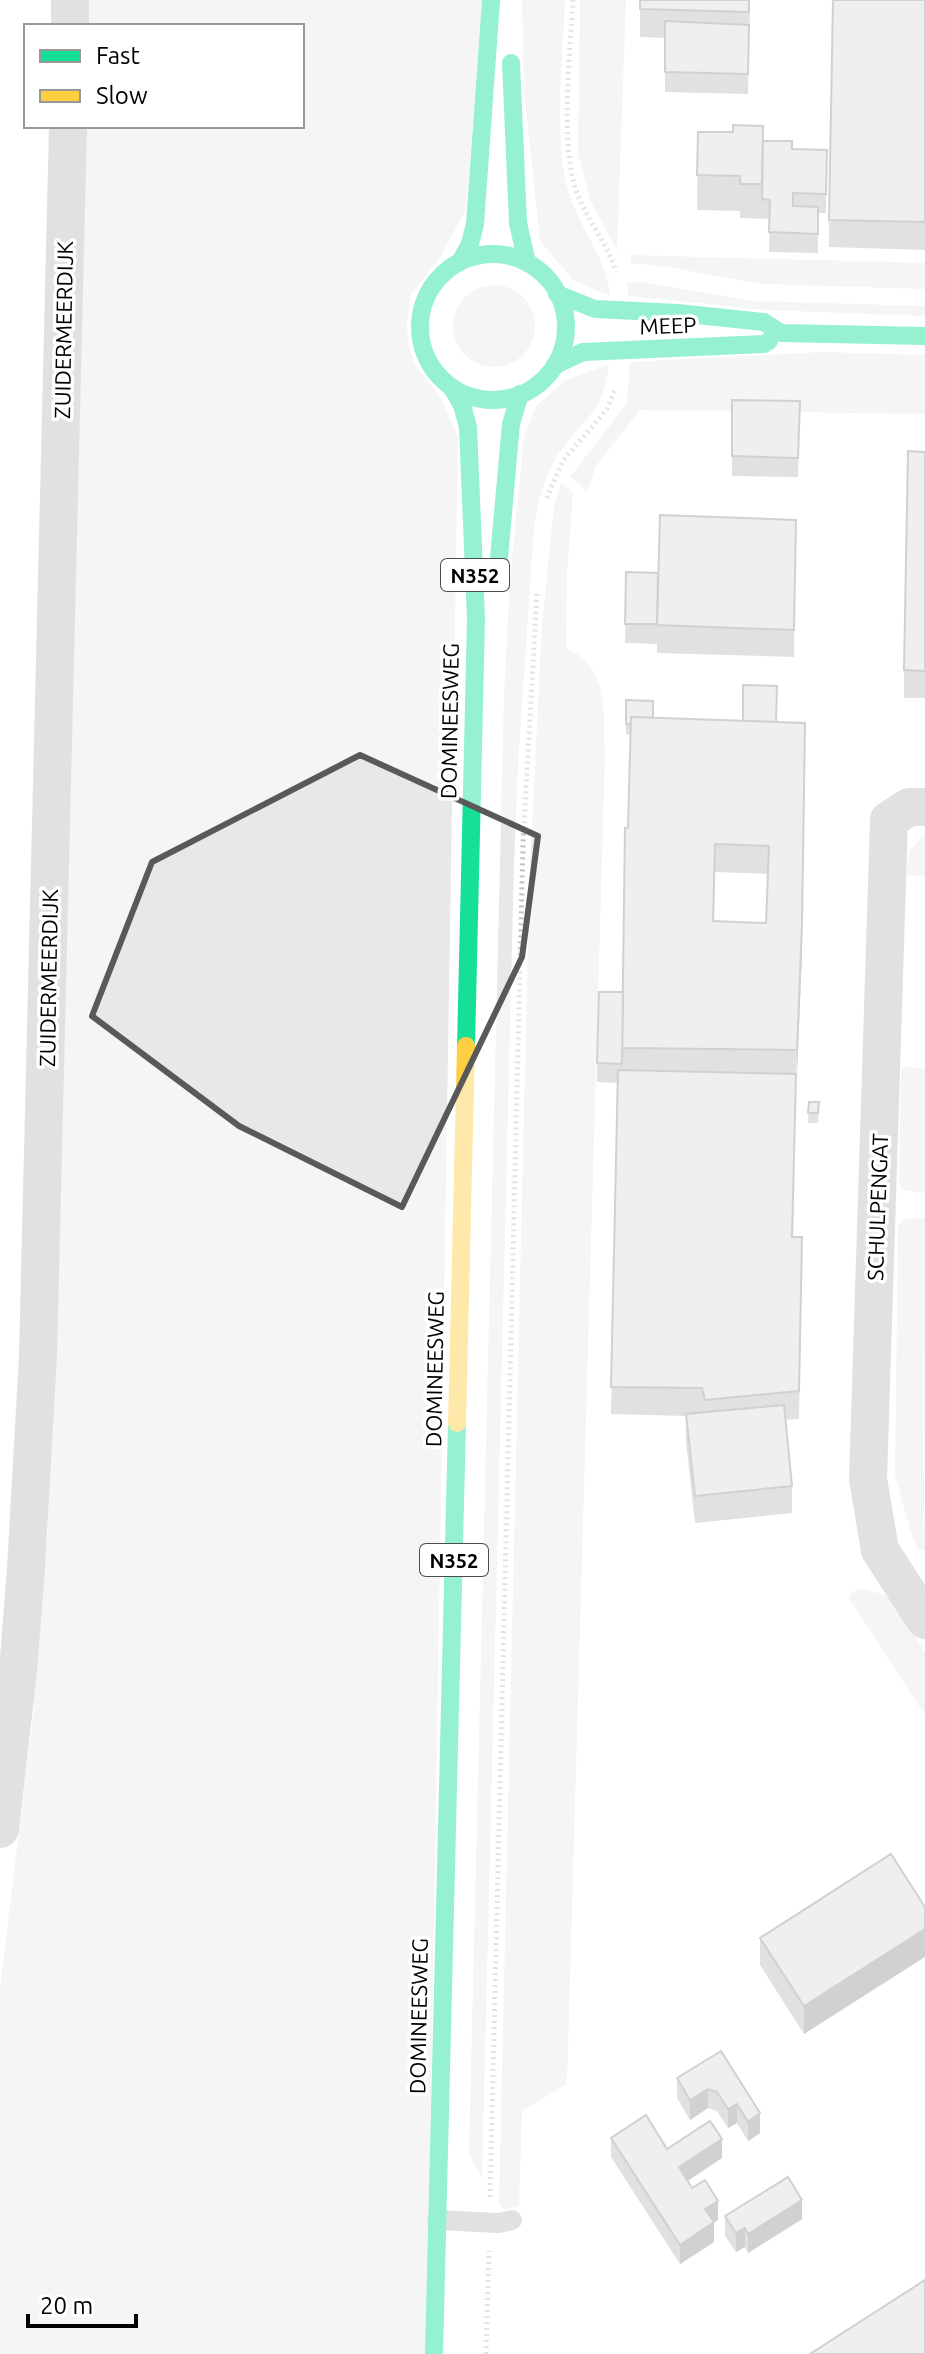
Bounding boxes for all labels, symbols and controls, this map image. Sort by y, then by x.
legend [24,24,304,128]
text: Fast [96,42,140,69]
text: Slow [96,82,148,109]
street label: ZUIDERMEERDIJK [49,240,77,419]
street label: MEEP [639,312,697,338]
road number: N352 [441,559,509,591]
street label: DOMINEESWEG [435,643,463,799]
street label: ZUIDERMEERDIJK [34,888,62,1067]
street label: SCHULPENGAT [862,1133,892,1281]
street label: DOMINEESWEG [420,1291,448,1447]
road number: N352 [420,1544,488,1576]
street label: DOMINEESWEG [404,1938,432,2094]
scale bar [28,2278,136,2328]
text: 20 m [40,2292,93,2319]

